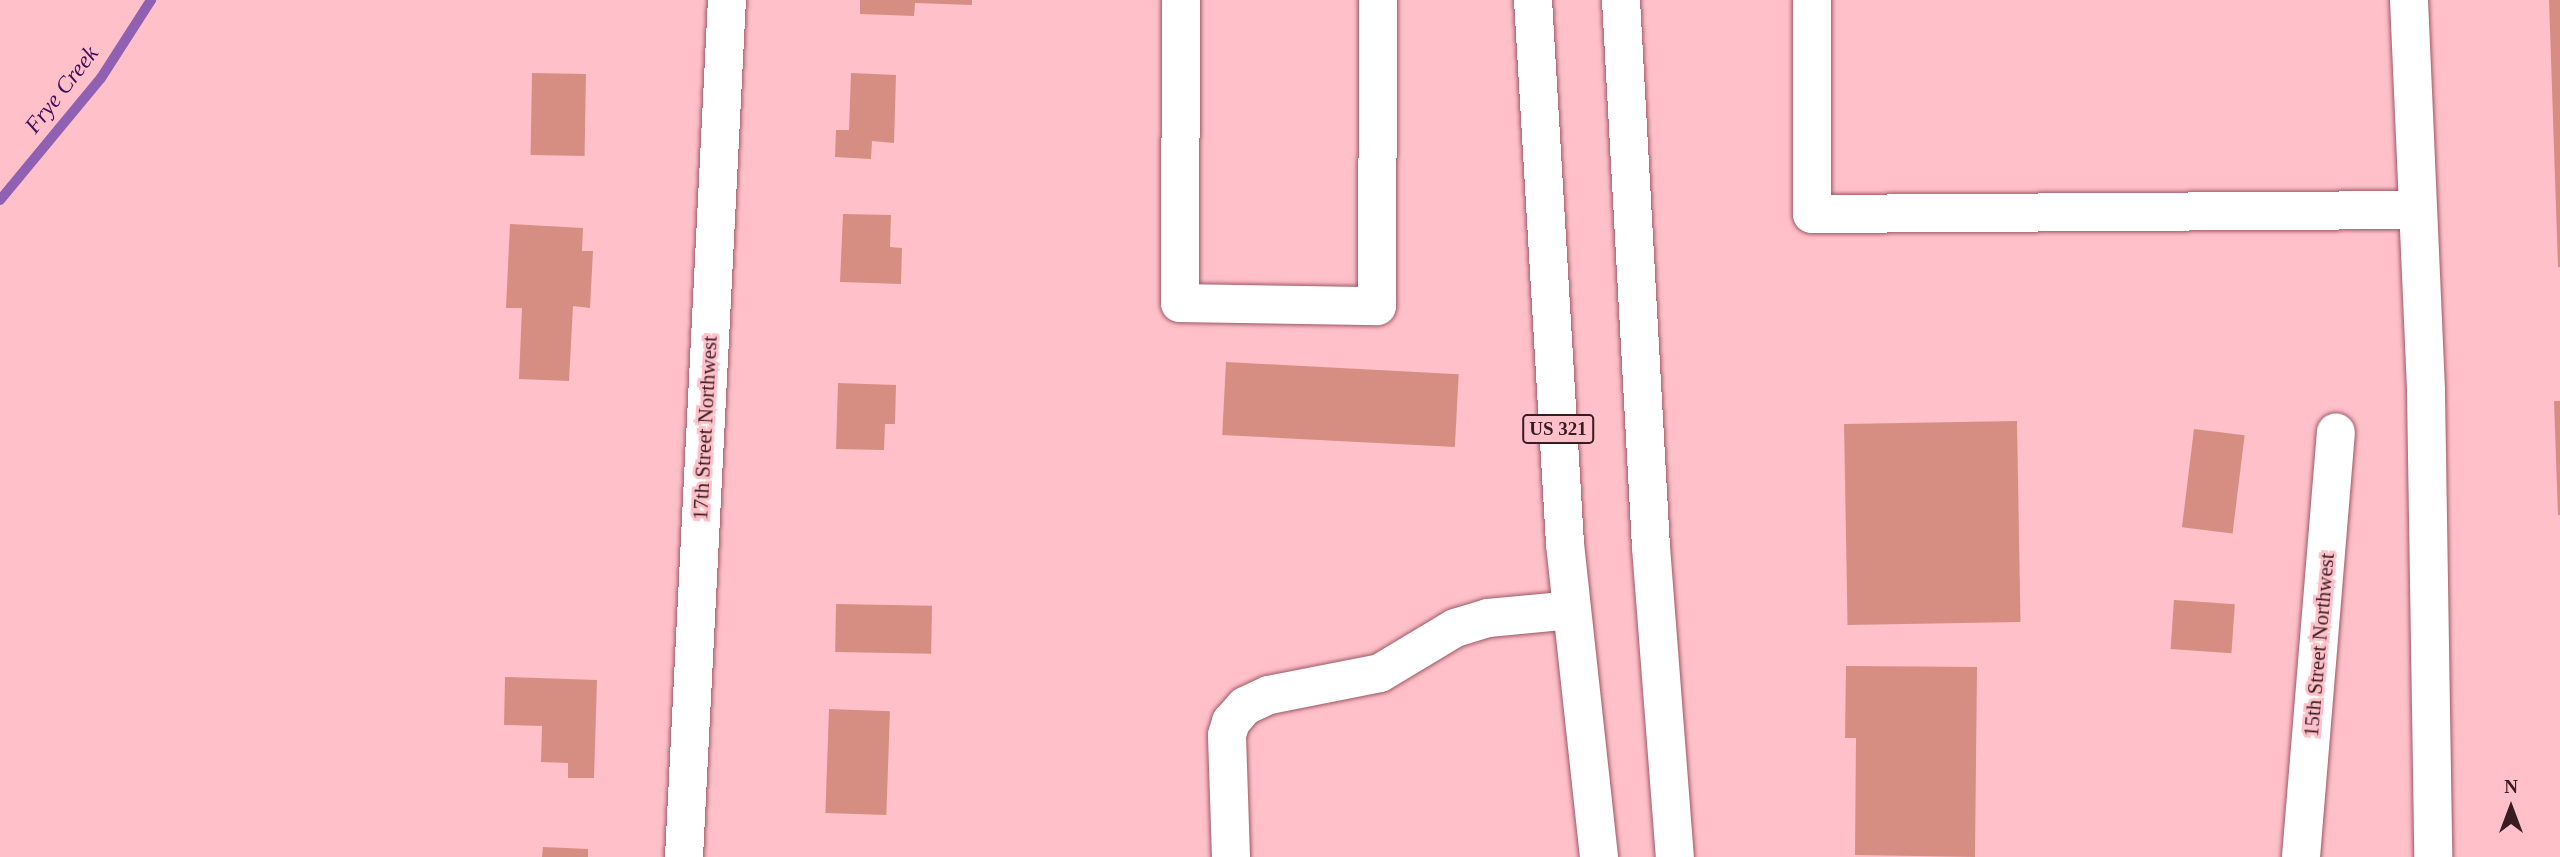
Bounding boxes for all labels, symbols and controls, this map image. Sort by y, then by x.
water label: Frye Creek [19,41,105,139]
street label: 17th Street Northwest [688,335,722,521]
road number: US 321 [1521,414,1595,444]
street label: 15th Street Northwest [2298,552,2340,738]
north arrow [2476,773,2546,843]
text: N [2504,776,2518,797]

